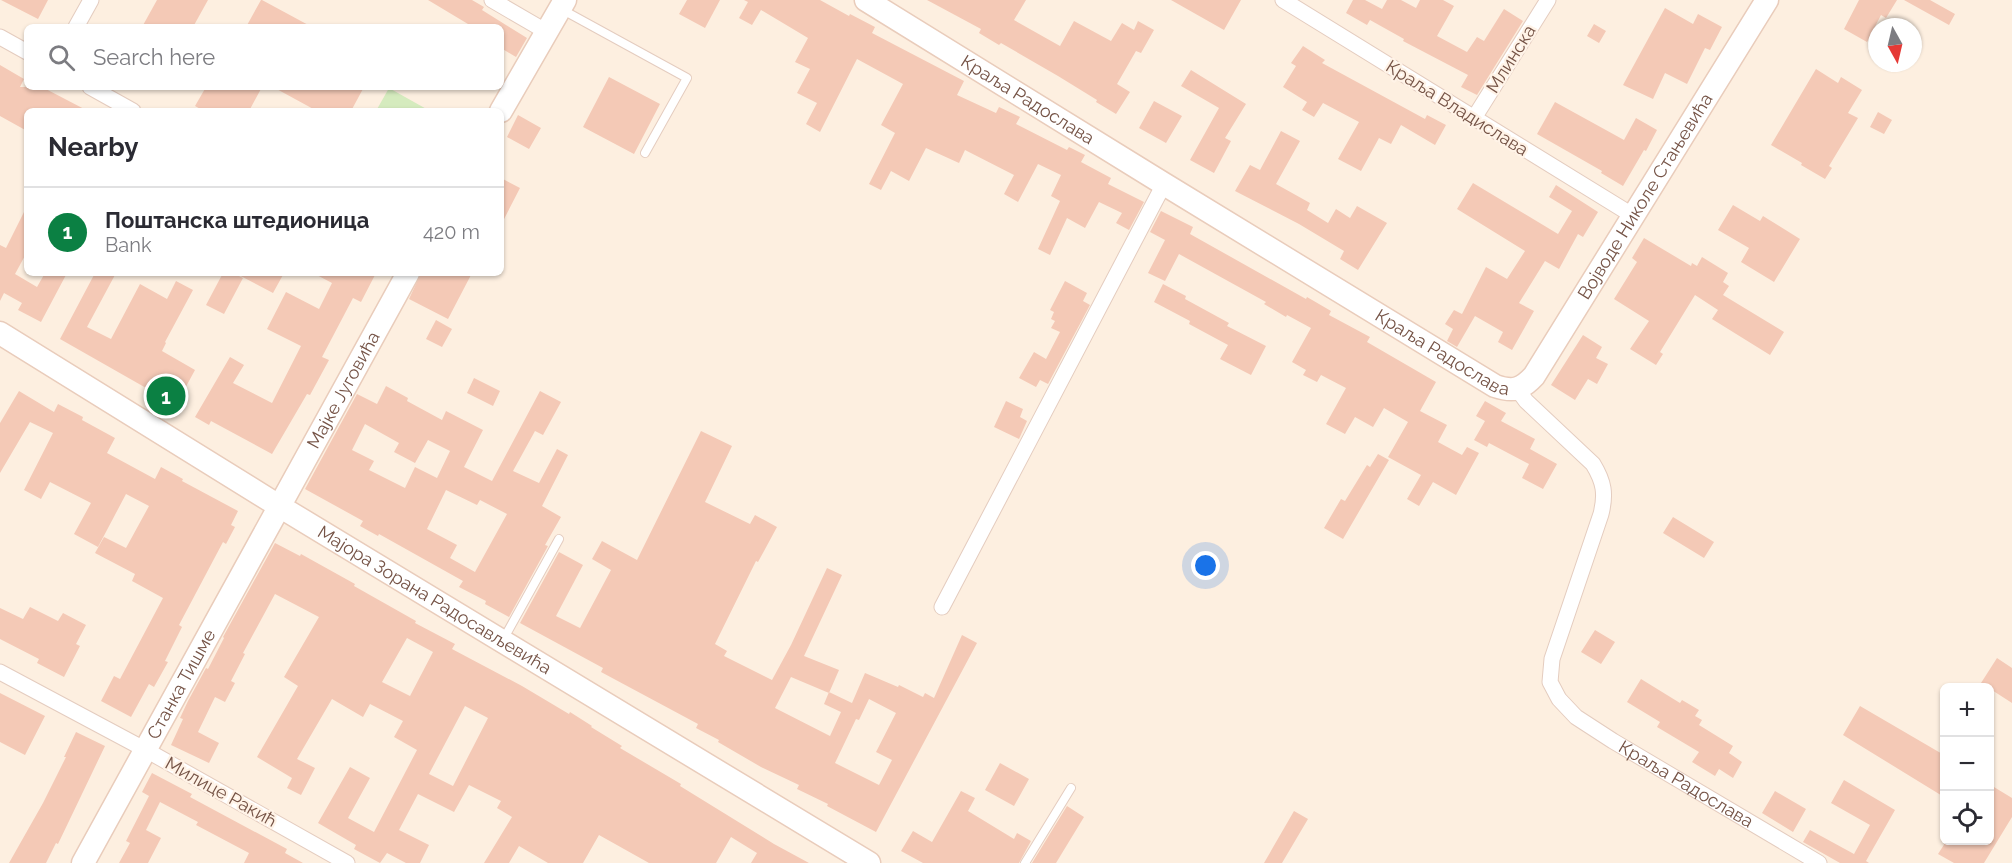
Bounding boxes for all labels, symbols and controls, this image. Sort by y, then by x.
north arrow [1868,18,1922,72]
street label: Млинска [1481,21,1540,97]
search box [24,24,504,90]
icon: search [45,41,78,74]
text: Search here [93,44,215,70]
street label: Краља Радослава [957,50,1098,148]
street label: Краља Владислава [1382,55,1532,160]
street label: Војводе Николе Стањевића [1573,89,1717,303]
text: Nearby [48,132,138,162]
text: Поштанска штедионица [105,207,369,233]
text: 1 [63,220,72,244]
text: 420 m [423,220,480,244]
text: Bank [105,233,151,257]
street label: Краља Радослава [1372,305,1511,399]
street label: Мајке Југовића [302,328,384,452]
pin: 1 [146,374,186,418]
street label: Мајора Зорана Радосављевића [314,521,555,678]
your location [1191,551,1220,580]
street label: Станка Тишме [142,625,220,743]
map controls [1940,683,1994,845]
button: + [1940,683,1994,737]
street label: Краља Радослава [1615,736,1757,832]
button: − [1940,737,1994,791]
street label: Милице Ракић [162,752,281,831]
button: locate [1940,791,1994,845]

